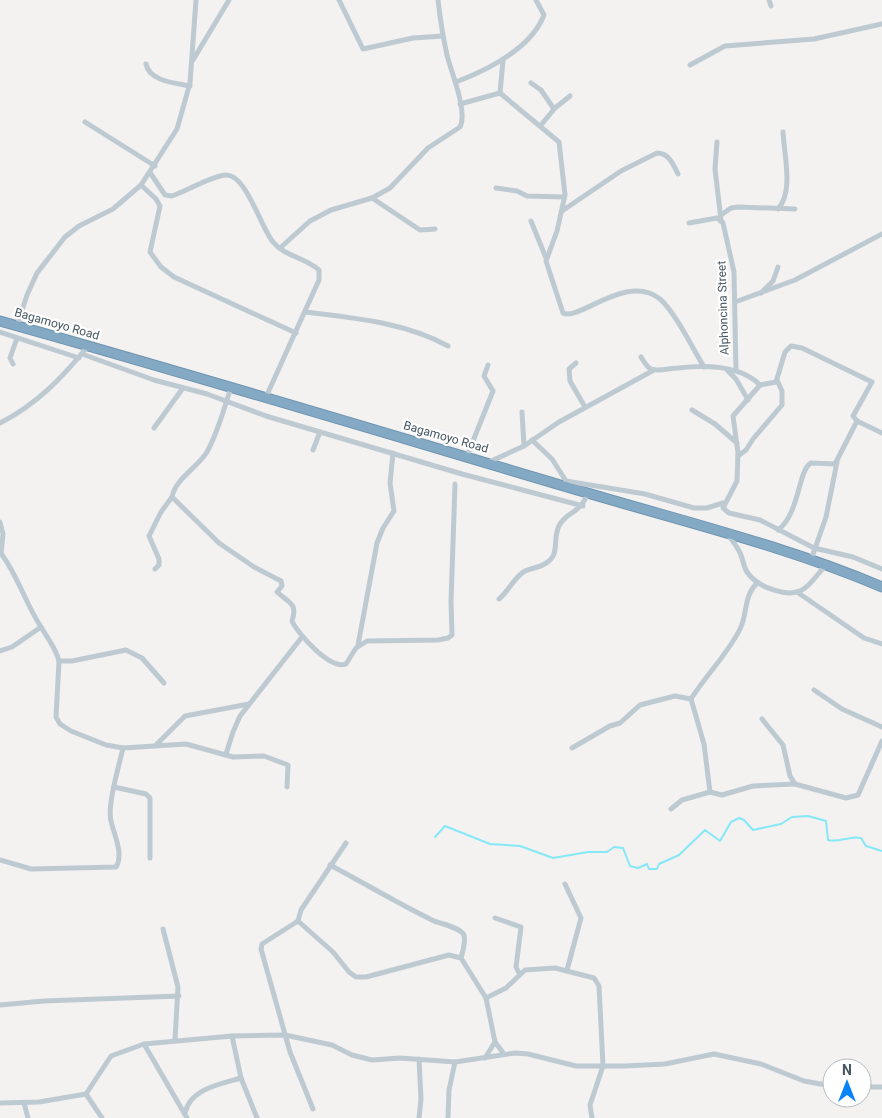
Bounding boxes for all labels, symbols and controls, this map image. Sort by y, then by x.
street label: Alphoncina Street [714,260,732,355]
street label: Bagamoyo Road [13,305,101,343]
street label: Bagamoyo Road [402,418,490,456]
north arrow [822,1058,872,1108]
text: N [842,1062,852,1078]

